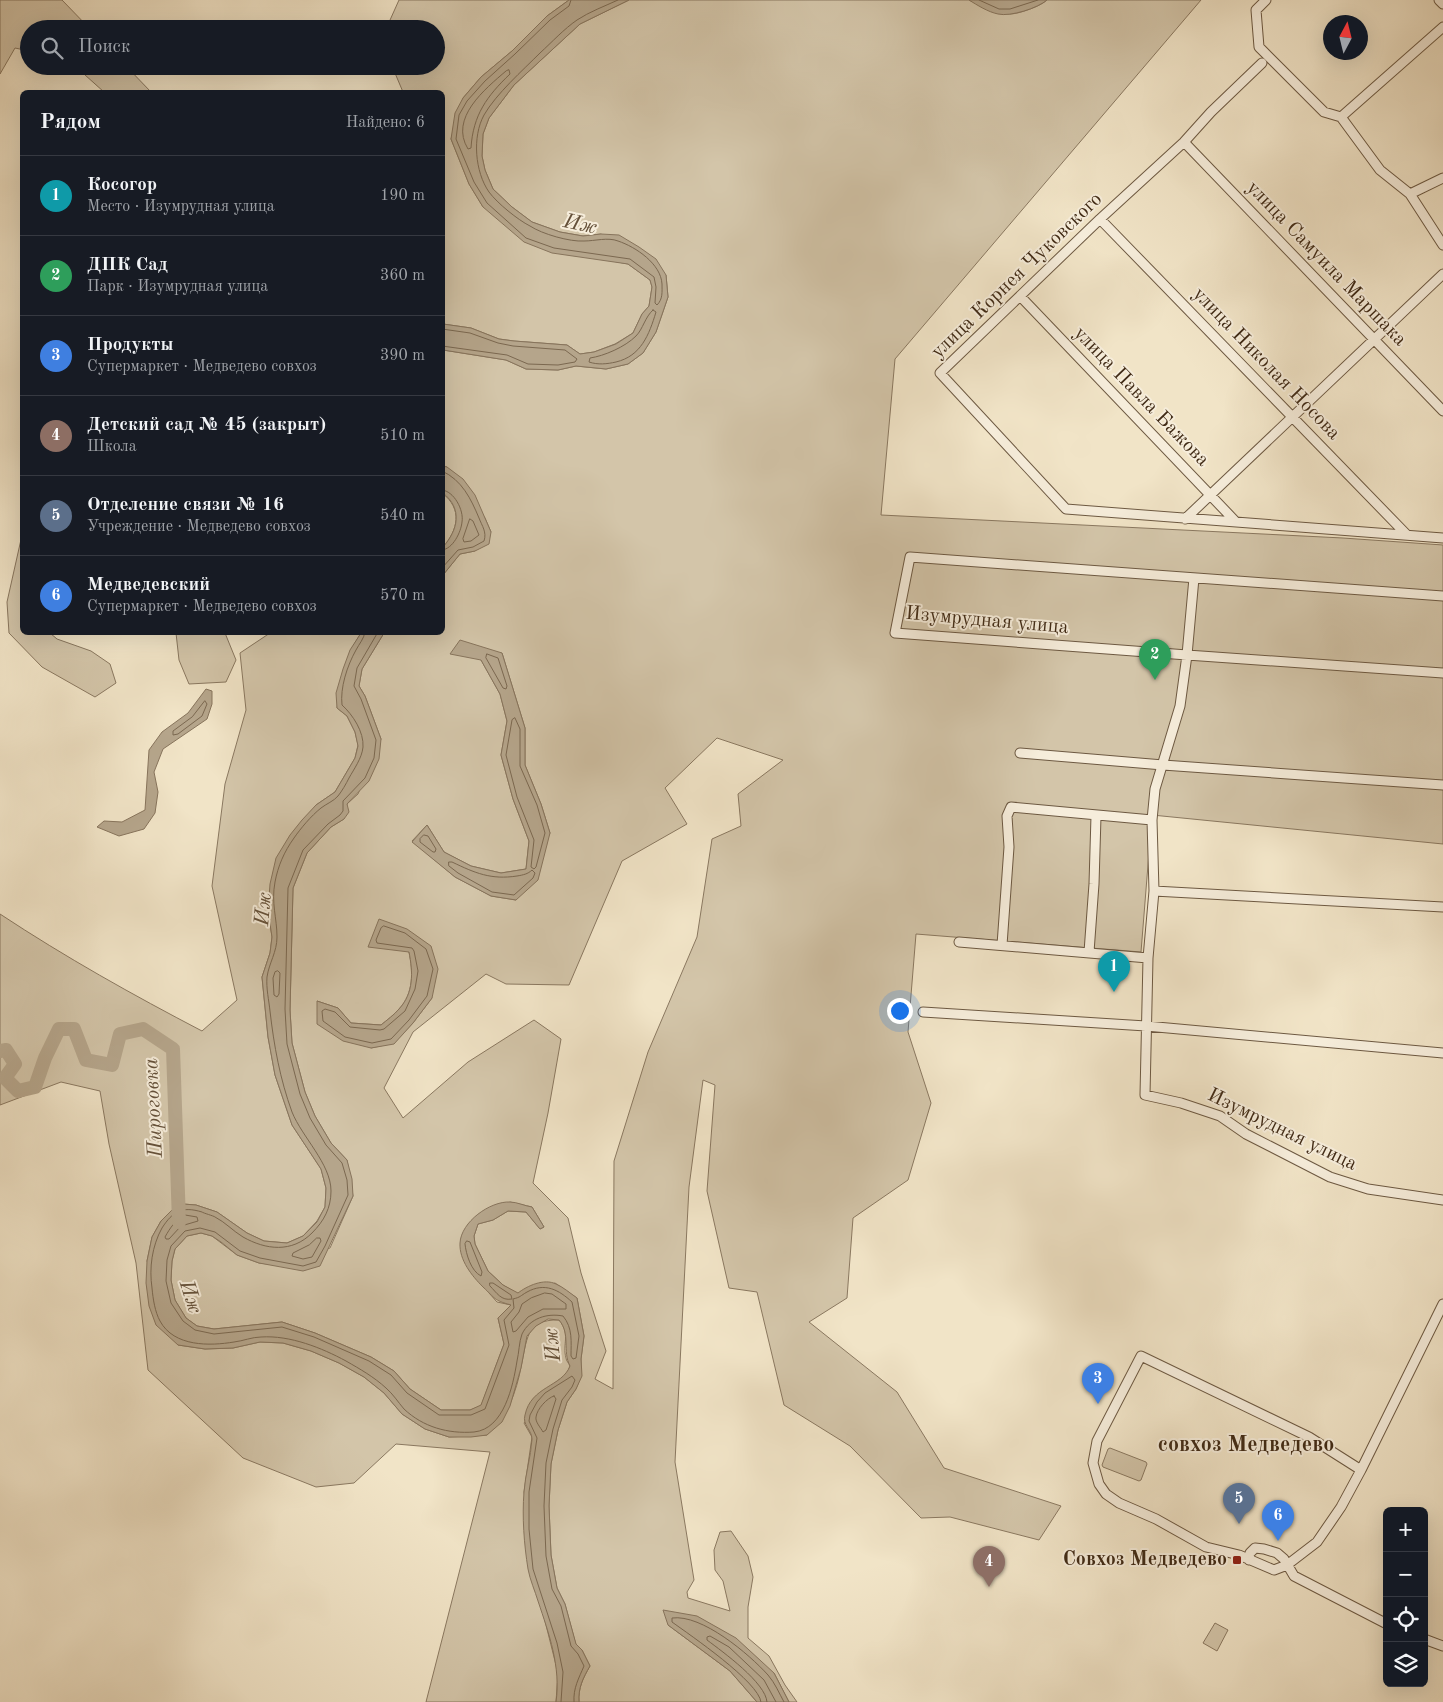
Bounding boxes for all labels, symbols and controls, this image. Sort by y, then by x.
north arrow [1323,15,1368,60]
search box [20,20,445,75]
icon: search [38,34,66,62]
text: Поиск [78,38,130,57]
text: Рядом [40,112,101,133]
text: Найдено: 6 [346,115,425,131]
text: Косогор [87,176,157,195]
street label: улица Самуила Маршака [1242,178,1410,350]
text: 1 [51,188,61,204]
text: 190 m [380,188,425,204]
street label: улица Корнея Чуковского [928,189,1106,363]
text: Место · Изумрудная улица [87,199,275,215]
water label: Иж [560,211,599,239]
text: ДПК Сад [87,256,168,275]
text: 2 [51,268,61,284]
text: 360 m [380,268,425,284]
text: Парк · Изумрудная улица [87,279,268,295]
street label: улица Николая Носова [1188,284,1344,444]
street label: улица Павла Бажова [1069,323,1213,471]
text: Продукты [87,336,174,355]
text: 3 [51,348,61,364]
text: 390 m [380,348,425,364]
text: Супермаркет · Медведево совхоз [87,359,317,375]
text: Детский сад № 45 (закрыт) [87,416,326,435]
text: 4 [51,428,61,444]
text: 510 m [380,428,425,444]
text: Школа [87,439,137,455]
text: Отделение связи № 16 [87,496,284,515]
text: 5 [51,508,61,524]
text: 540 m [380,508,425,524]
text: Учреждение · Медведево совхоз [87,519,311,535]
text: Медведевский [87,576,210,595]
text: 6 [51,588,61,604]
text: 570 m [380,588,425,604]
text: Супермаркет · Медведево совхоз [87,599,317,615]
street label: Изумрудная улица [905,604,1069,638]
pin: 2 [1139,639,1171,680]
water label: Иж [252,891,276,928]
pin: 1 [1098,951,1130,992]
your location [887,998,913,1024]
water label: Пироговка [141,1058,167,1159]
street label: Изумрудная улица [1204,1085,1360,1175]
water label: Иж [174,1277,205,1316]
water label: Иж [541,1327,565,1364]
pin: 3 [1082,1363,1114,1404]
district label: совхоз Медведево [1158,1434,1334,1456]
pin: 5 [1223,1483,1255,1524]
pin: 6 [1262,1500,1294,1541]
map controls [1383,1507,1428,1687]
button: + [1383,1507,1428,1552]
pin: 4 [973,1546,1005,1587]
place label: Совхоз Медведево [1063,1550,1227,1570]
button: − [1383,1552,1428,1597]
marker: Совхоз Медведево [1231,1554,1243,1566]
button: locate [1383,1597,1428,1642]
button: layers [1383,1642,1428,1687]

